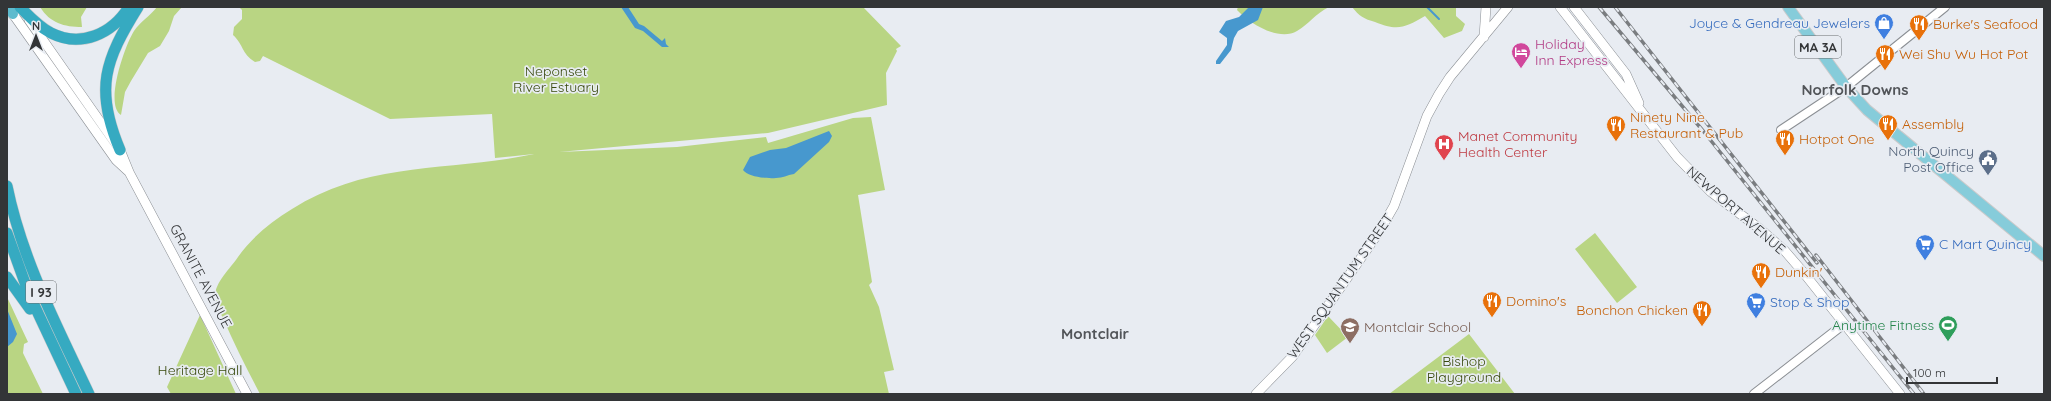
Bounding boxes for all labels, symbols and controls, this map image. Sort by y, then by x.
shop icon: Joyce & Gendreau Jewelers [1873,12,1895,40]
restaurant icon: Burke's Seafood [1908,13,1930,41]
place label: Joyce & Gendreau Jewelers [1689,14,1870,32]
place label: Burke's Seafood [1933,15,2038,33]
north arrow [16,16,56,56]
text: N [32,19,40,33]
place label: Holiday Inn Express [1535,35,1608,69]
road number: MA 3A [1795,36,1841,58]
hotel icon: Holiday Inn Express [1510,41,1532,69]
restaurant icon: Wei Shu Wu Hot Pot [1874,43,1896,71]
place label: Wei Shu Wu Hot Pot [1899,45,2029,63]
park label: Neponset River Estuary [513,62,599,96]
district label: Norfolk Downs [1801,80,1909,99]
place label: Ninety Nine Restaurant & Pub [1630,108,1743,142]
restaurant icon: Assembly [1877,113,1899,141]
restaurant icon: Ninety Nine Restaurant & Pub [1605,114,1627,142]
place label: Assembly [1902,115,1964,133]
place label: Manet Community Health Center [1458,127,1578,161]
restaurant icon: Hotpot One [1774,128,1796,156]
place label: Hotpot One [1799,130,1875,148]
hospital icon: Manet Community Health Center [1433,133,1455,161]
place label: North Quincy Post Office [1888,142,1974,176]
public building icon: North Quincy Post Office [1977,148,1999,176]
street label: NEWPORT AVENUE [1683,162,1789,258]
street label: WEST SQUANTUM STREET [1283,210,1397,362]
street label: GRANITE AVENUE [166,221,236,331]
supermarket icon: C Mart Quincy [1914,233,1936,261]
place label: C Mart Quincy [1939,235,2031,253]
restaurant icon: Dunkin' [1750,261,1772,289]
place label: Dunkin' [1775,263,1823,281]
road number: I 93 [26,281,56,303]
restaurant icon: Domino's [1481,290,1503,318]
supermarket icon: Stop & Shop [1745,291,1767,319]
place label: Domino's [1506,292,1566,310]
place label: Stop & Shop [1770,293,1849,311]
restaurant icon: Bonchon Chicken [1691,299,1713,327]
place label: Bonchon Chicken [1576,301,1688,319]
sports icon: Anytime Fitness [1937,314,1959,342]
school or university icon: Montclair School [1339,316,1361,344]
place label: Anytime Fitness [1832,316,1934,334]
place label: Montclair School [1364,318,1471,336]
district label: Montclair [1061,324,1129,343]
park label: Bishop Playground [1427,352,1501,386]
scale bar [1907,359,1997,385]
park label: Heritage Hall [158,361,242,379]
text: 100 m [1913,365,1946,380]

